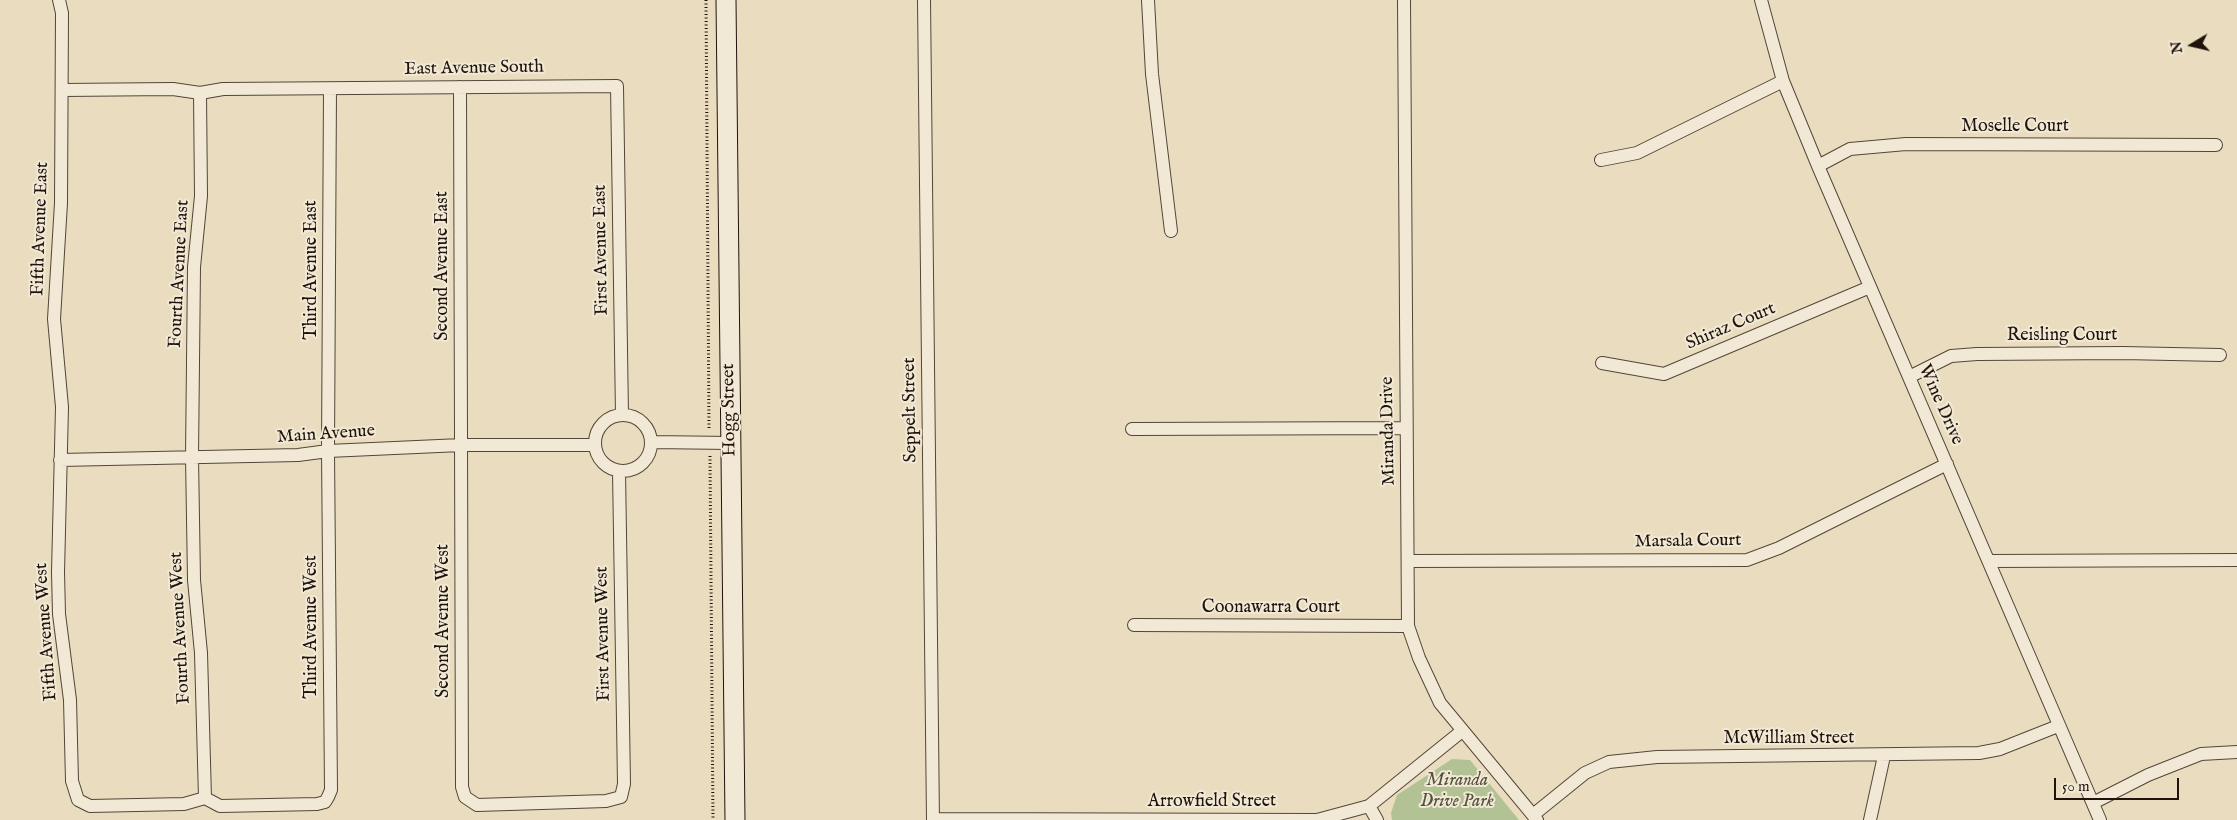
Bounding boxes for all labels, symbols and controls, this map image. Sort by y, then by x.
north arrow [2167,20,2217,70]
text: N [2167,40,2187,55]
street label: East Avenue South [404,57,544,81]
street label: Moselle Court [1961,116,2069,138]
street label: Fifth Avenue East [28,162,54,296]
street label: First Avenue East [590,184,614,316]
street label: Second Avenue East [432,191,454,341]
street label: Fourth Avenue East [165,199,195,349]
street label: Third Avenue East [301,200,323,340]
street label: Shiraz Court [1683,299,1779,355]
street label: Reisling Court [2007,325,2117,347]
street label: Seppelt Street [899,357,923,463]
street label: Wine Drive [1913,361,1967,449]
street label: Hogg Street [718,363,742,457]
street label: Miranda Drive [1377,376,1401,486]
street label: Main Avenue [276,421,376,449]
street label: Marsala Court [1634,530,1742,554]
street label: Second Avenue West [433,544,455,698]
street label: Fourth Avenue West [166,551,196,705]
street label: Third Avenue West [301,555,323,699]
street label: Fifth Avenue West [31,562,63,702]
street label: First Avenue West [592,566,616,702]
street label: Coonawarra Court [1202,597,1340,619]
street label: McWilliam Street [1723,728,1855,750]
scale bar [2057,768,2182,800]
park label: Miranda Drive Park [1420,770,1494,812]
text: 50 m [2062,777,2090,796]
street label: Arrowfield Street [1148,791,1276,813]

